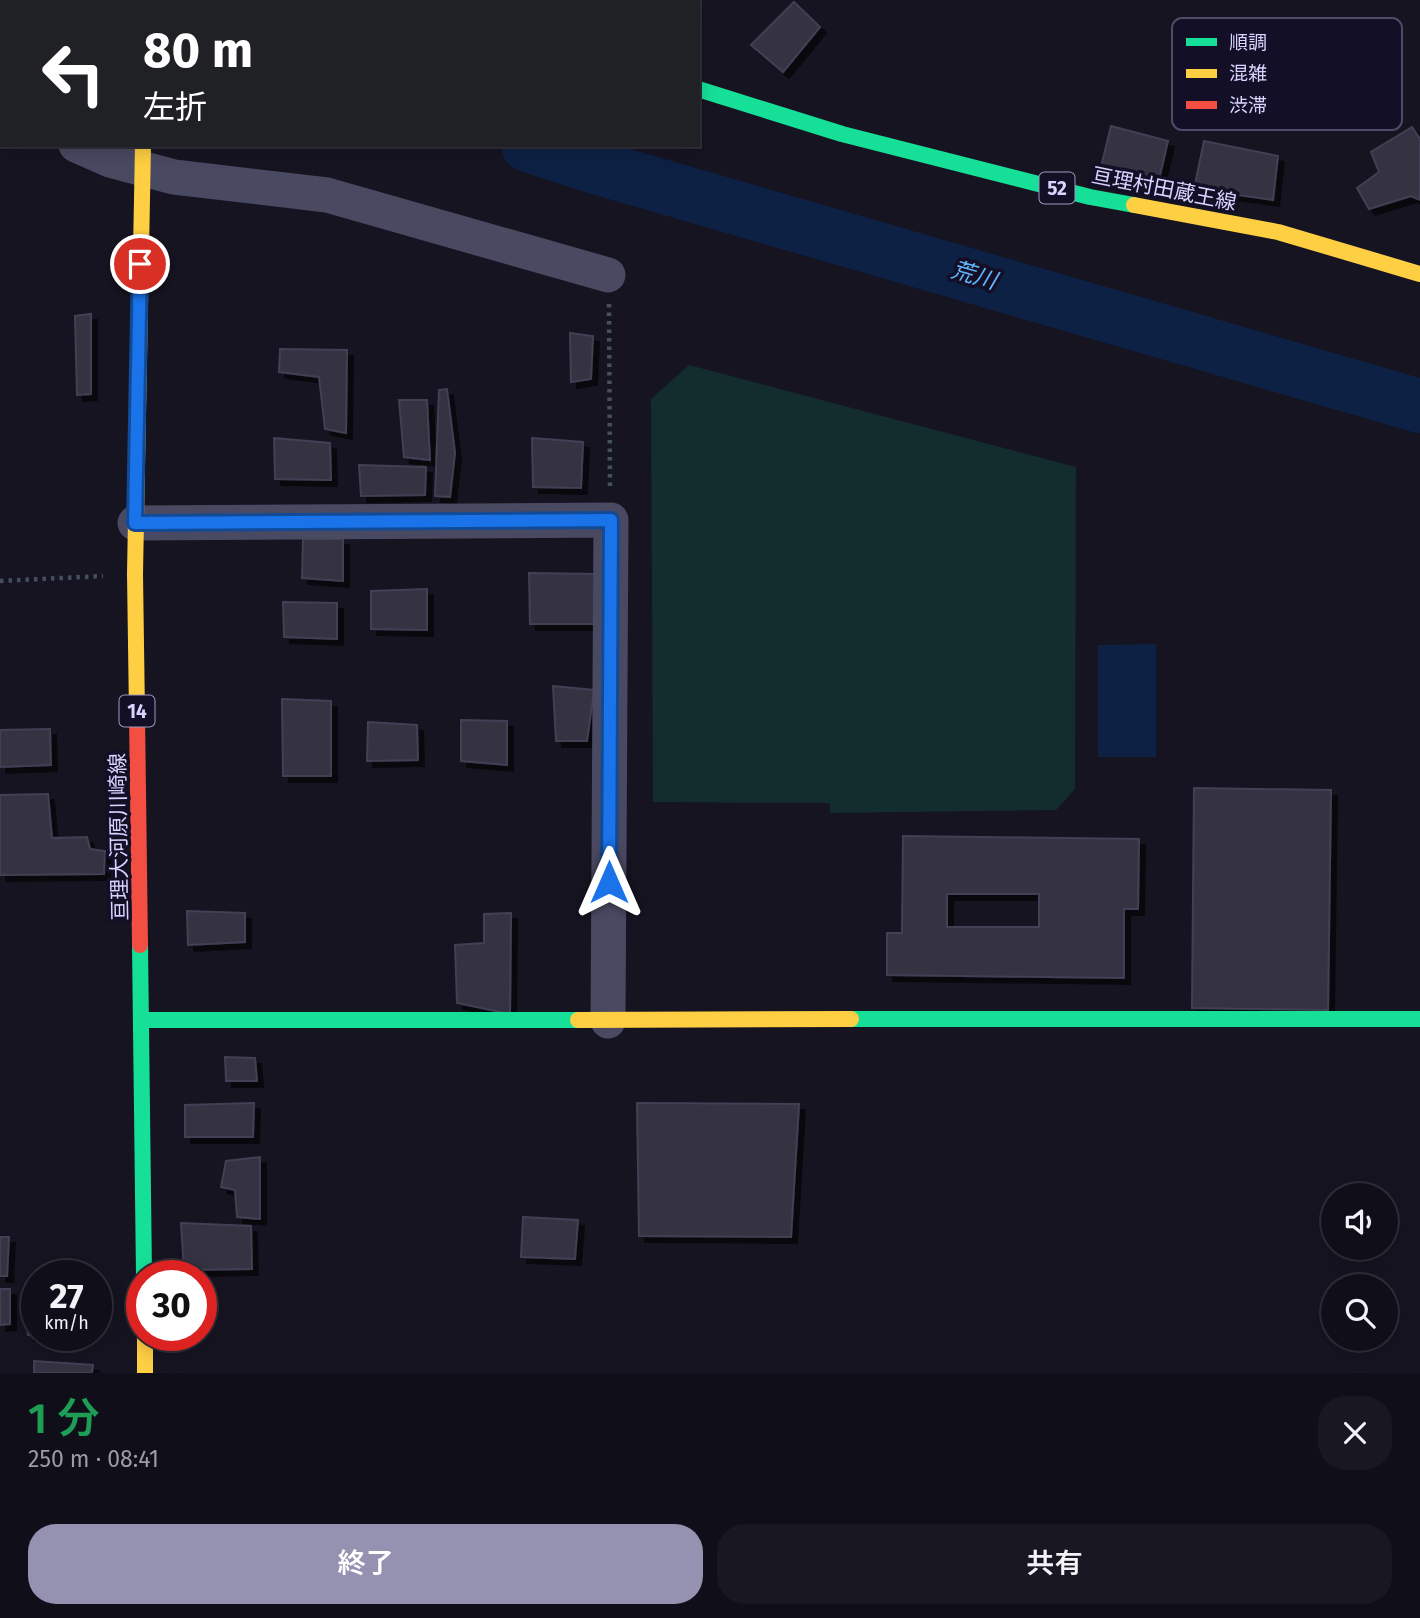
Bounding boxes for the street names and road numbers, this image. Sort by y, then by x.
street label: 亘理村田蔵王線 [1089,162,1239,216]
road number: 52 [1040,172,1074,204]
road number: 14 [120,696,154,726]
street label: 亘理大河原川崎線 [105,753,133,921]

